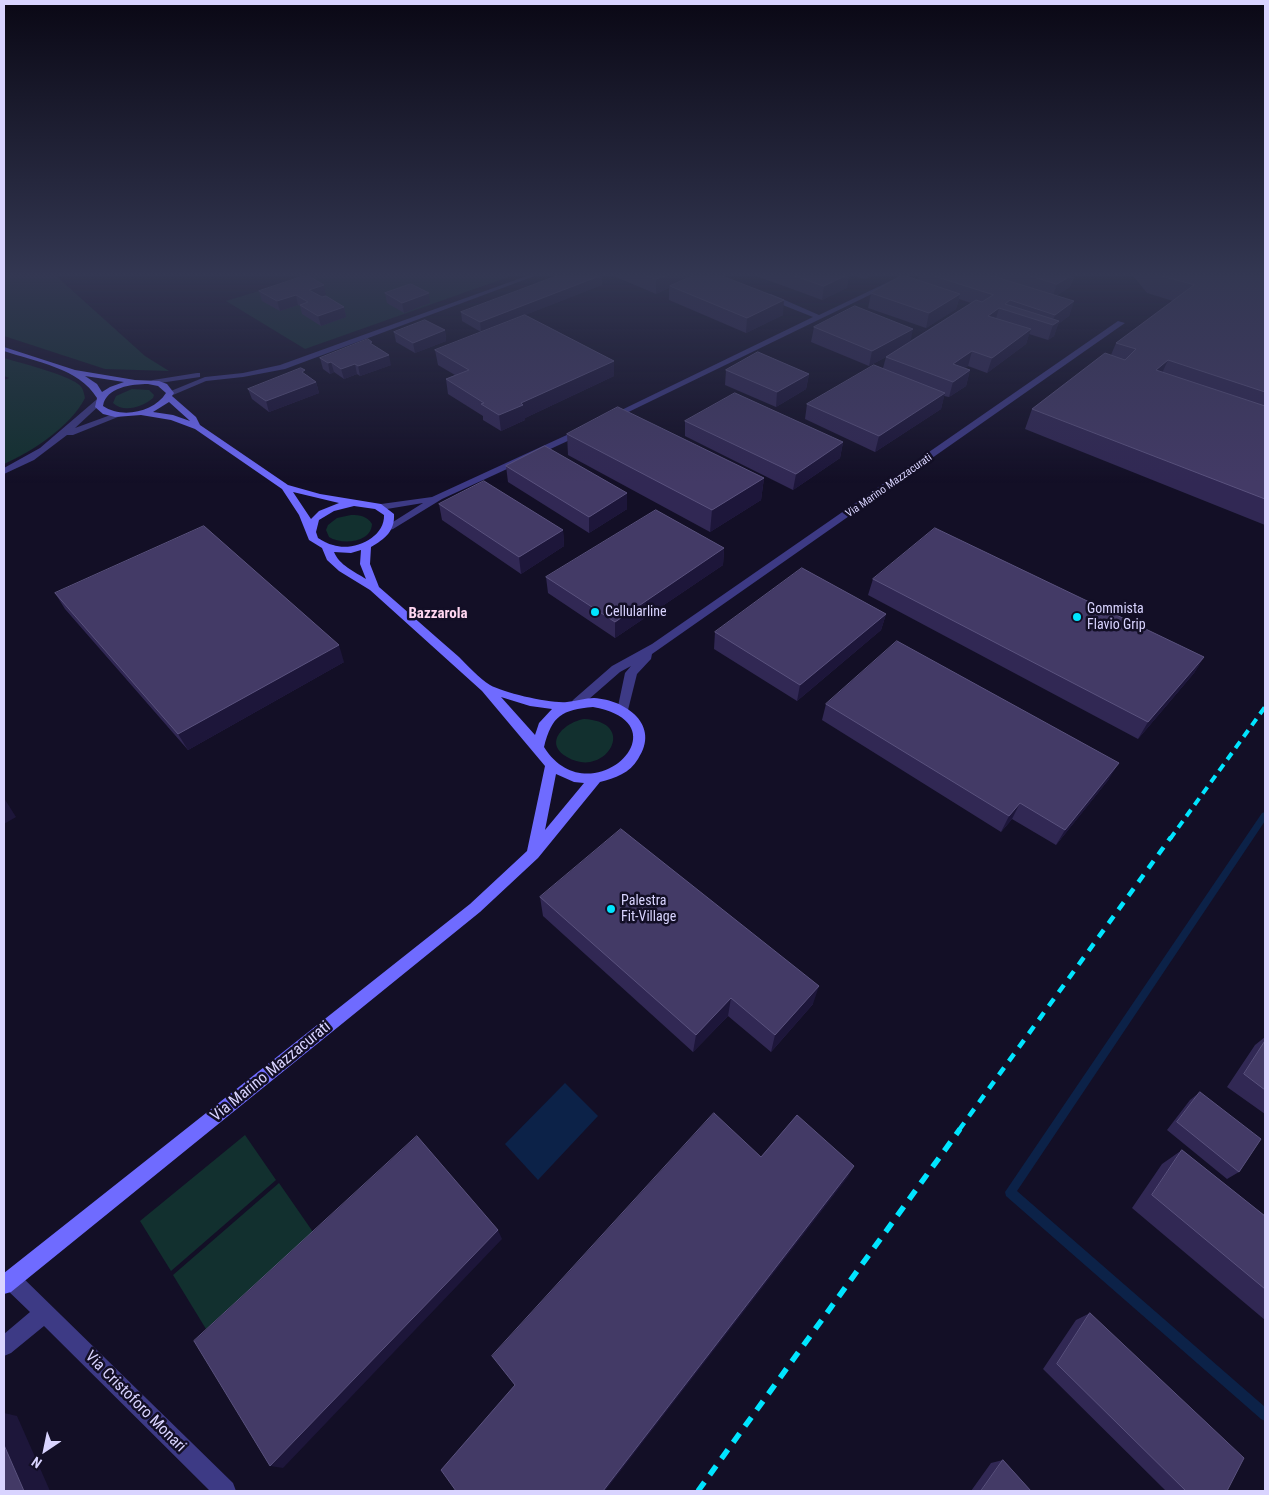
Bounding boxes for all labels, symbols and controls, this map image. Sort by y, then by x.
street label: Via Marino Mazzacurati [843,451,935,521]
place label: Gommista Flavio Grip [1087,601,1146,634]
place label: Cellularline [605,604,667,620]
district label: Bazzarola [408,605,468,623]
marker: Cellularline [589,606,601,618]
marker: Gommista Flavio Grip [1071,611,1083,623]
place label: Palestra Fit-Village [621,893,676,926]
marker: Palestra Fit-Village [605,903,617,915]
street label: Via Marino Mazzacurati [207,1018,335,1126]
street label: Via Cristoforo Monari [80,1347,190,1457]
north arrow [20,1425,70,1475]
text: N [29,1453,45,1471]

